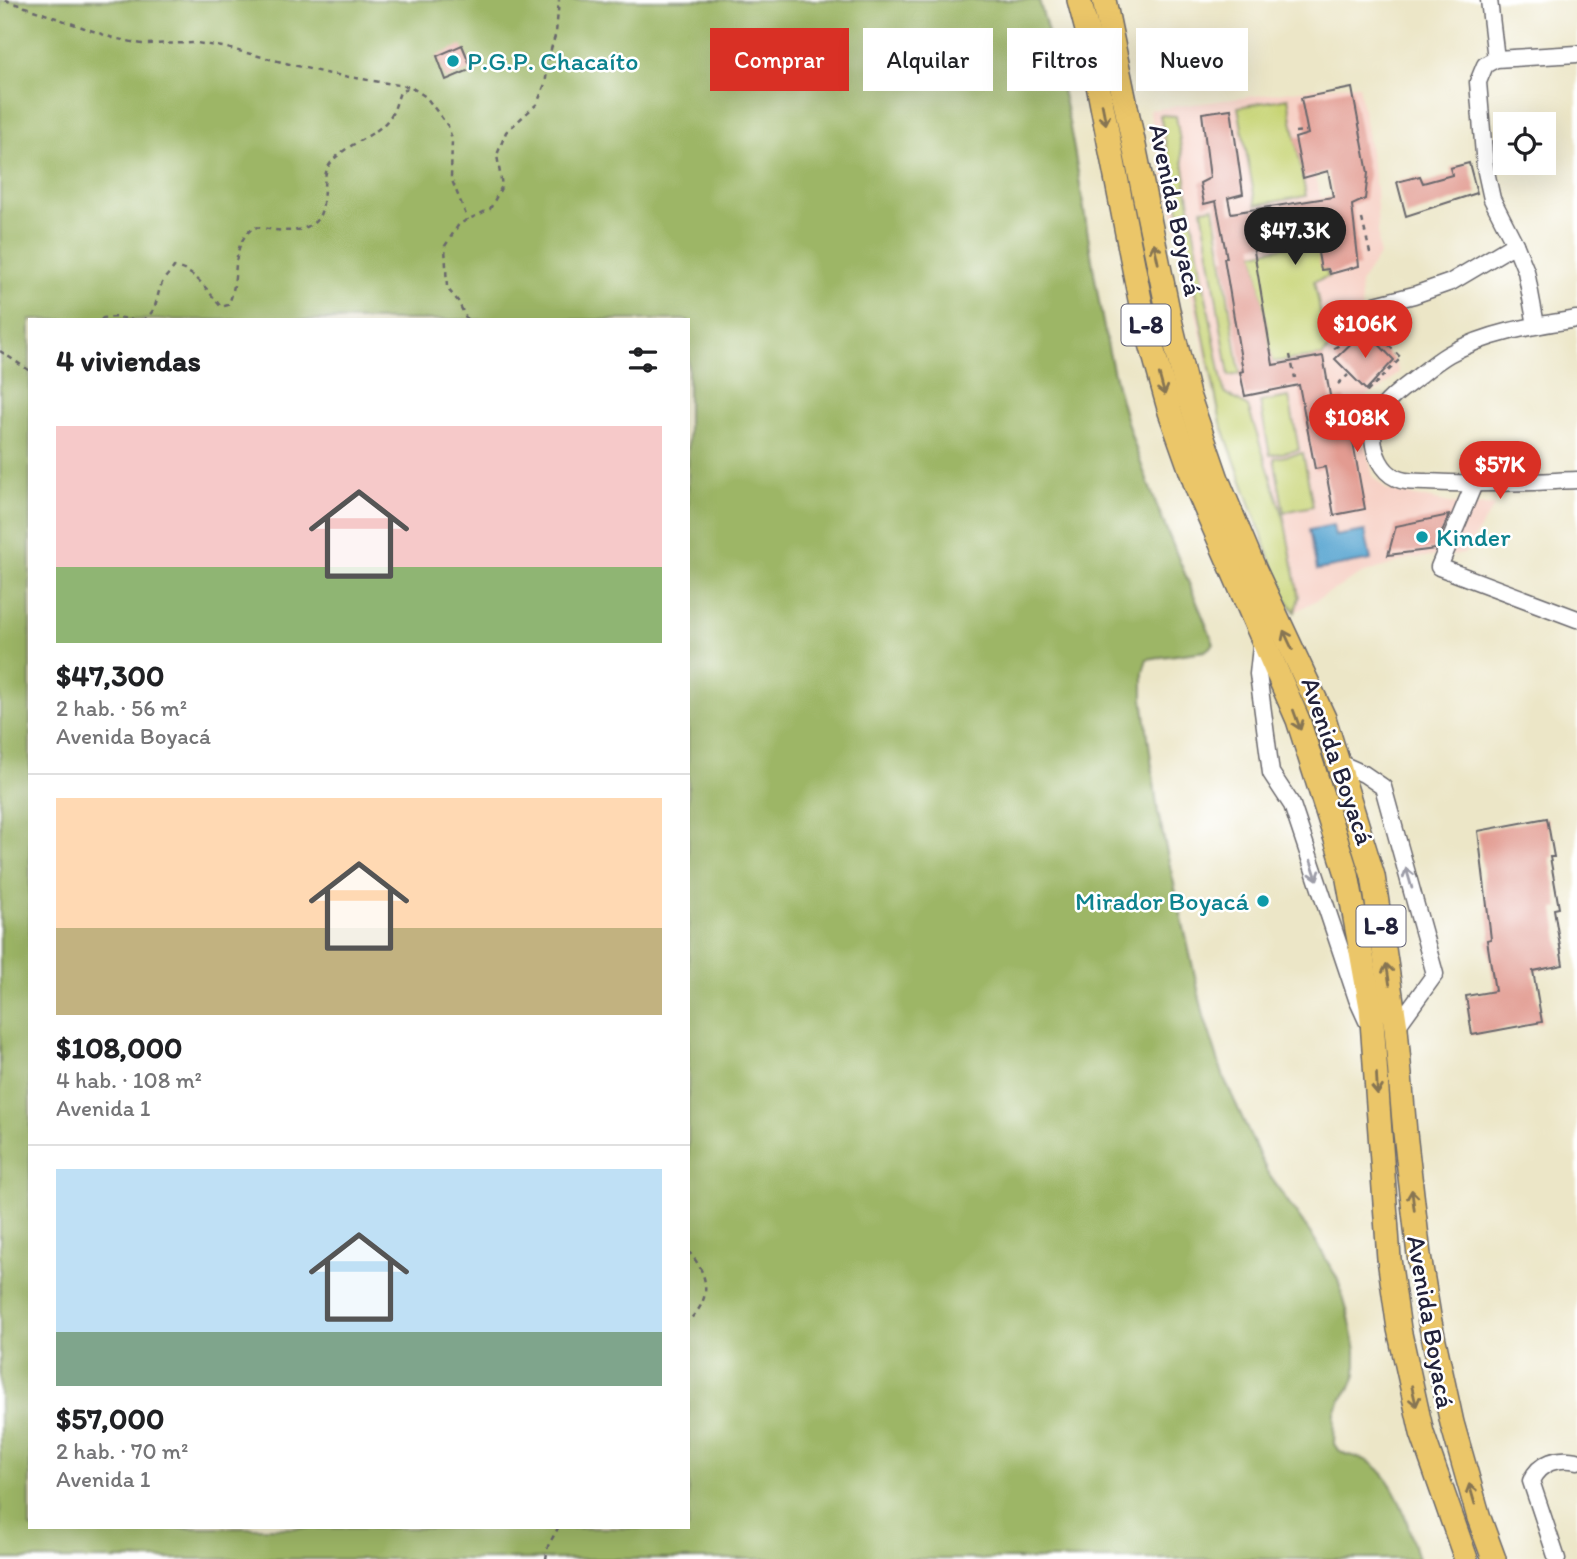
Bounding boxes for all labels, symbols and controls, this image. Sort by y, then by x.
chip: Comprar [710,28,849,91]
chip: Alquilar [863,28,993,91]
chip: Filtros [1007,28,1122,91]
chip: Nuevo [1136,28,1248,91]
place label: P.G.P. Chacaíto [467,45,639,77]
marker: P.G.P. Chacaíto [445,53,461,69]
one-way arrow [1097,102,1111,125]
map controls [1493,112,1556,175]
button: locate [1493,112,1556,175]
street label: Avenida Boyacá [1142,121,1210,299]
pin: $47.3K [1238,208,1352,267]
text: $47.3K [1260,216,1330,244]
one-way arrow [1148,242,1162,265]
pin: $106K [1316,300,1414,360]
road number: L-8 [1122,304,1170,346]
text: $106K [1333,309,1397,337]
icon: filters [624,341,662,379]
text: 4 viviendas [56,342,201,379]
one-way arrow [1156,373,1169,395]
pin: $108K [1308,394,1406,454]
text: $108K [1325,403,1389,431]
pin: $57K [1459,442,1541,501]
text: $57K [1475,450,1525,478]
icon: home [296,471,422,597]
place label: Kinder [1436,521,1511,553]
marker: Kinder [1414,529,1430,545]
one-way arrow [1281,630,1294,651]
text: $47,300 [56,657,165,694]
street label: Avenida Boyacá [1294,673,1382,849]
text: 2 hab. · 56 m² [56,694,187,722]
one-way arrow [1292,708,1304,730]
text: Avenida Boyacá [56,722,211,750]
icon: home [296,843,422,969]
one-way arrow [1309,858,1321,880]
one-way arrow [1401,867,1414,889]
place label: Mirador Boyacá [1075,885,1249,917]
marker: Mirador Boyacá [1255,893,1271,909]
road number: L-8 [1356,906,1406,946]
one-way arrow [1381,963,1394,986]
text: $108,000 [56,1029,183,1066]
text: 4 hab. · 108 m² [56,1066,202,1094]
one-way arrow [1371,1072,1384,1095]
text: Avenida 1 [56,1094,150,1122]
one-way arrow [1406,1189,1419,1211]
icon: home [296,1214,422,1340]
street label: Avenida Boyacá [1400,1233,1462,1411]
one-way arrow [1407,1384,1421,1407]
text: $57,000 [56,1400,164,1437]
text: 2 hab. · 70 m² [56,1437,188,1465]
text: Avenida 1 [56,1465,150,1493]
one-way arrow [1465,1483,1478,1506]

